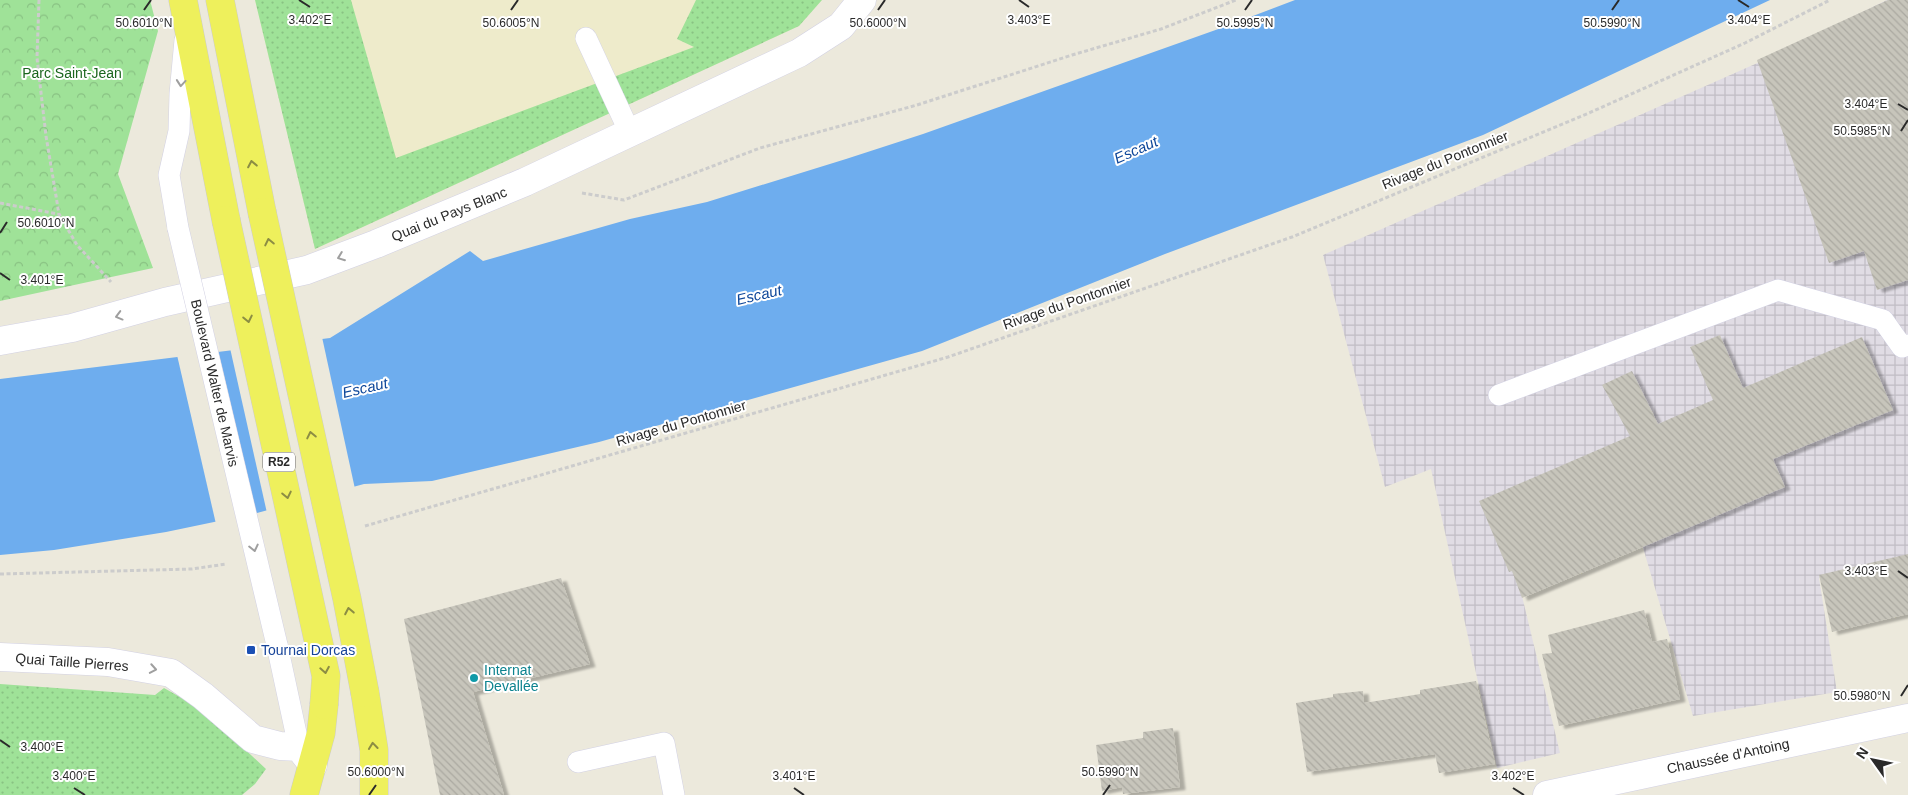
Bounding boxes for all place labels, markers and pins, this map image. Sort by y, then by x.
place label: Tournai Dorcas [261,642,355,658]
marker: Tournai Dorcas [245,644,257,656]
place label: Internat Devallée [484,662,539,694]
marker: Internat Devallée [468,672,480,684]

